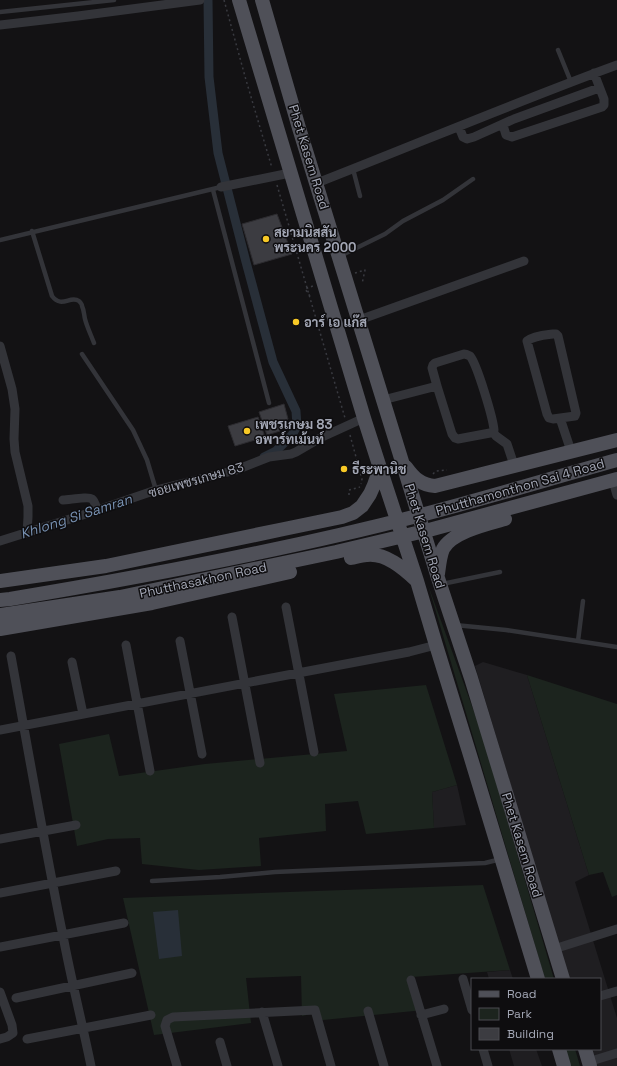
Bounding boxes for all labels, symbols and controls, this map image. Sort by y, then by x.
street label: Phet Kasem Road [285,102,333,212]
place label: สยามนิสสัน พระนคร 2000 [274,224,357,256]
marker: สยามนิสสัน พระนคร 2000 [261,234,271,244]
place label: อาร์ เอ แก๊ส [304,313,367,331]
marker: อาร์ เอ แก๊ส [291,317,301,327]
place label: เพชรเกษม 83 อพาร์ทเม้นท์ [255,416,332,448]
marker: เพชรเกษม 83 อพาร์ทเม้นท์ [242,426,252,436]
street label: Phutthamonthon Sai 4 Road [434,455,606,519]
street label: ซอยเพชรเกษม 83 [146,458,246,502]
place label: ธีระพานิช [352,460,406,478]
marker: ธีระพานิช [339,464,349,474]
street label: Phet Kasem Road [401,481,449,591]
water label: Khlong Si Samran [18,489,134,543]
street label: Phutthasakhon Road [138,558,268,602]
street label: Phet Kasem Road [498,790,546,900]
legend [471,978,601,1050]
text: Road [507,986,536,1002]
text: Park [507,1006,532,1022]
text: Building [507,1026,554,1042]

